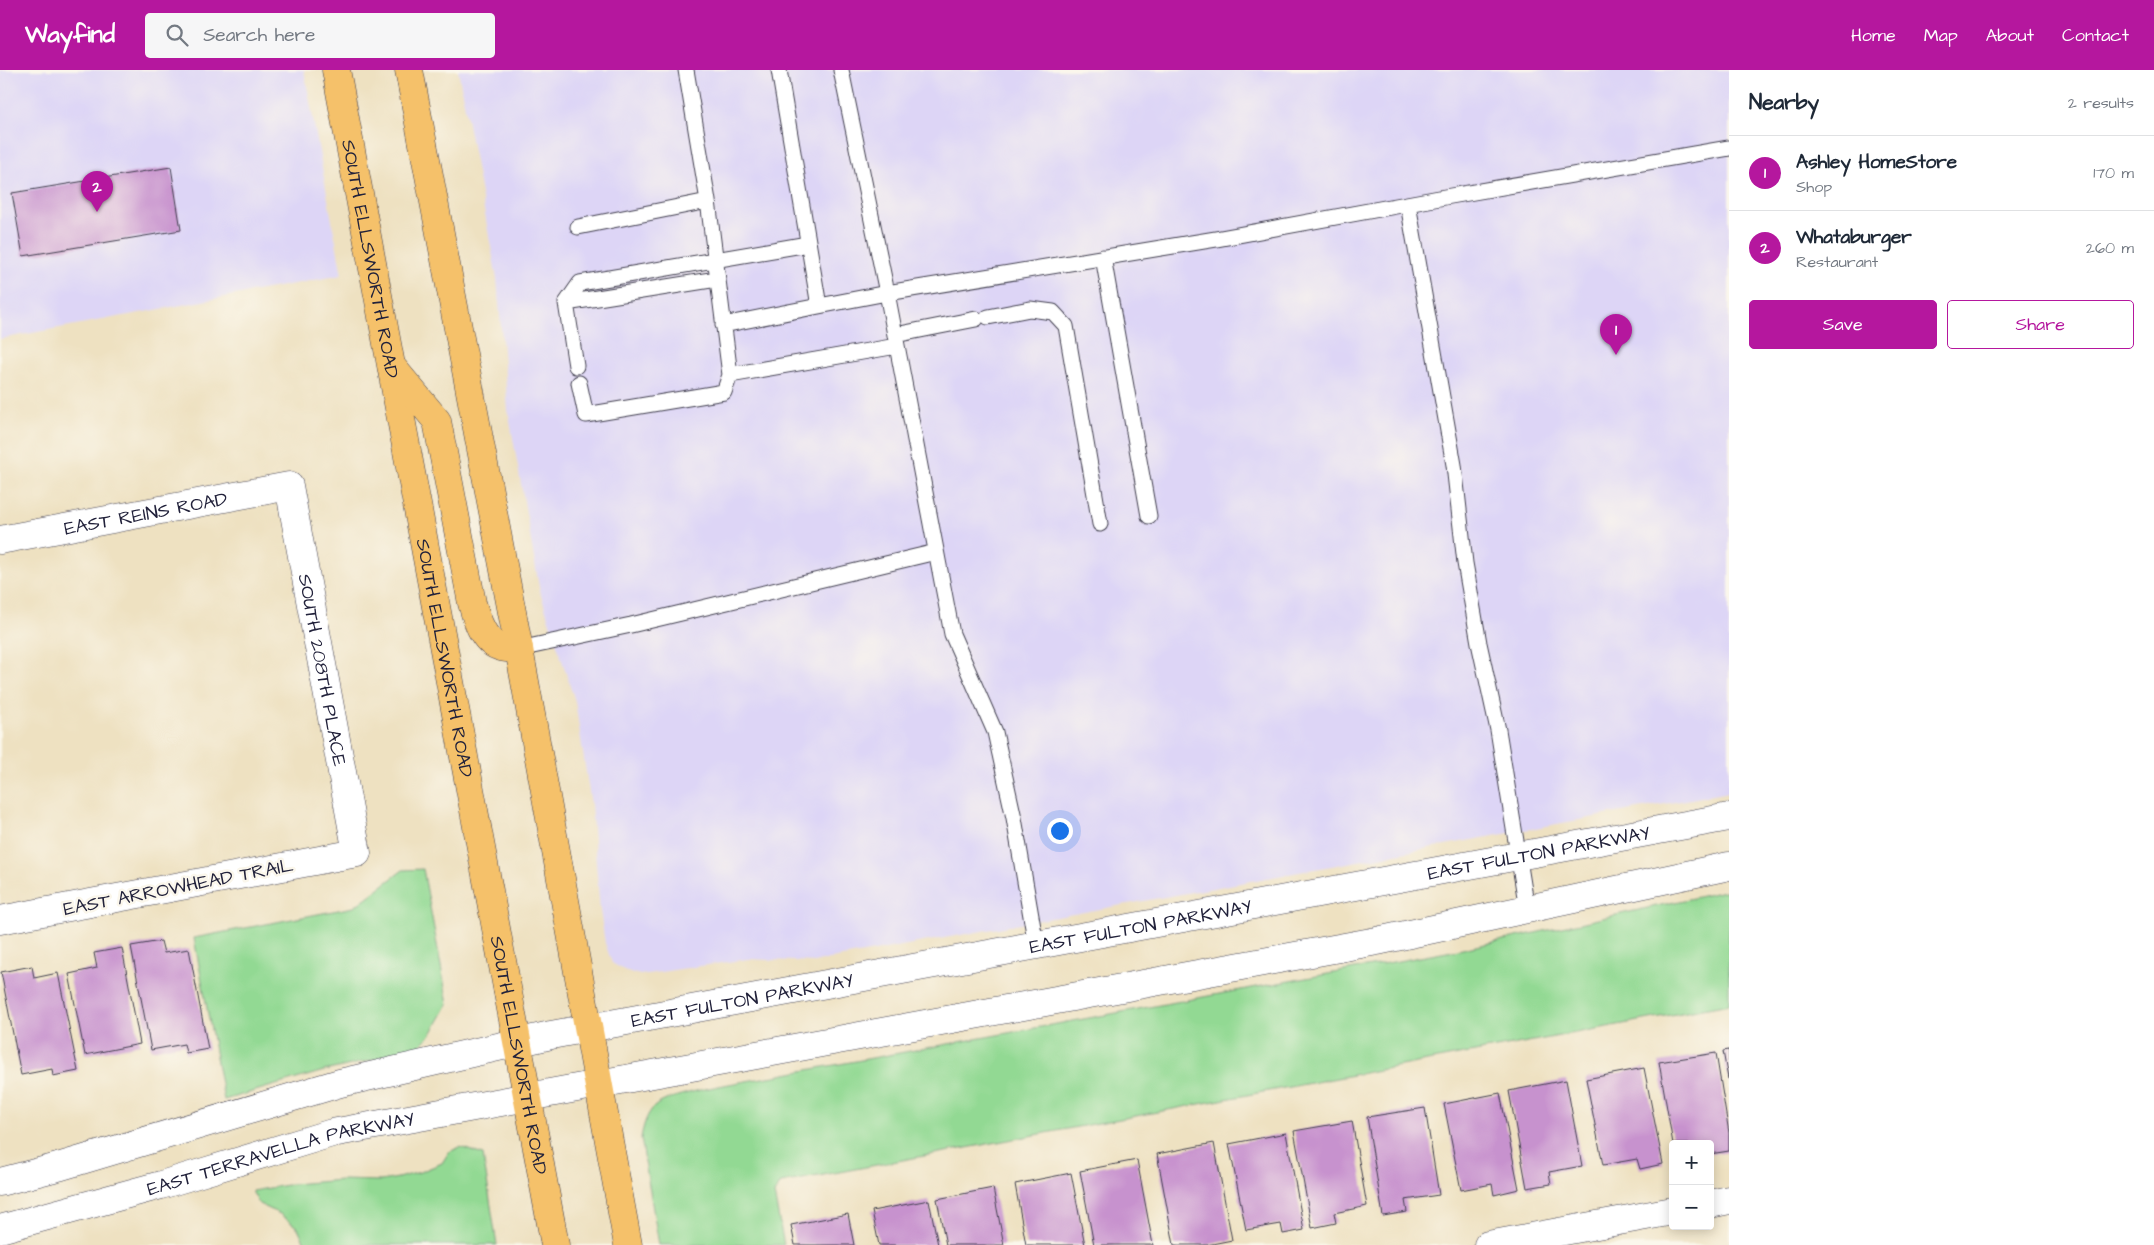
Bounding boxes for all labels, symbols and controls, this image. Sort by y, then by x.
search box [145,13,495,58]
text: Wayfind [25,18,115,52]
icon: search [163,21,191,49]
text: Search here [203,22,315,49]
text: Home [1851,23,1896,48]
text: Map [1924,23,1958,48]
text: About [1986,23,2034,48]
text: Contact [2062,23,2129,48]
text: Nearby [1749,88,1819,117]
text: 2 results [2068,92,2134,114]
street label: SOUTH ELLSWORTH ROAD [334,137,405,381]
text: Ashley HomeStore [1796,149,1957,176]
text: 1 [1764,162,1766,184]
text: 170 m [2093,162,2134,184]
pin: 2 [81,171,113,212]
text: Shop [1796,176,1832,198]
text: Whataburger [1796,224,1912,251]
text: 2 [1760,237,1770,259]
text: 260 m [2086,237,2134,259]
text: Restaurant [1796,251,1878,273]
button: Save [1749,300,1937,349]
button: Share [1947,300,2134,349]
pin: 1 [1600,314,1632,355]
street label: EAST REINS ROAD [62,486,229,543]
street label: SOUTH ELLSWORTH ROAD [409,537,480,780]
street label: SOUTH 208TH PLACE [291,572,353,768]
your location [1047,818,1073,844]
street label: EAST FULTON PARKWAY [1426,820,1652,888]
street label: EAST ARROWHEAD TRAIL [61,852,295,923]
street label: EAST FULTON PARKWAY [1027,894,1254,961]
street label: SOUTH ELLSWORTH ROAD [483,934,554,1177]
street label: EAST FULTON PARKWAY [629,967,856,1035]
street label: EAST TERRAVELLA PARKWAY [144,1106,417,1203]
map controls [1669,1140,1714,1230]
button: + [1669,1140,1714,1185]
button: − [1669,1185,1714,1230]

